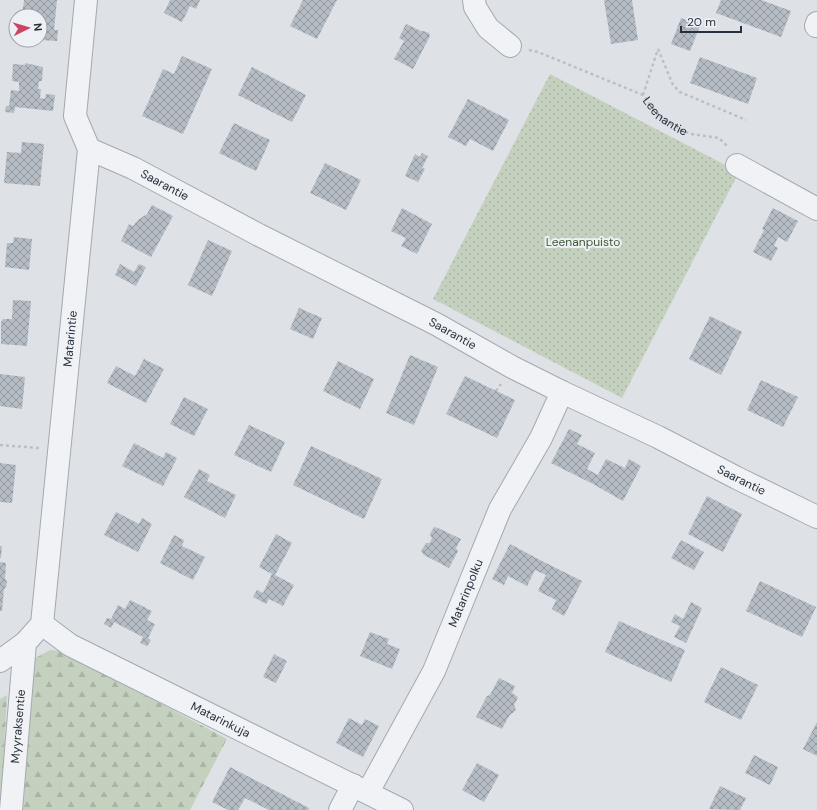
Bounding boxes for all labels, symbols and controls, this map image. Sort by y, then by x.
north arrow [8,8,48,48]
scale bar [681,8,741,34]
text: 20 m [687,14,716,30]
text: N [31,23,45,32]
street label: Leenantie [639,93,690,140]
street label: Saarantie [138,166,192,204]
park label: Leenanpuisto [546,234,620,250]
street label: Matarintie [59,310,81,368]
street label: Saarantie [426,314,480,353]
street label: Saarantie [715,461,769,499]
street label: Matarinpolku [445,556,487,630]
street label: Myyraksentie [7,688,29,764]
street label: Matarinkuja [188,698,253,741]

